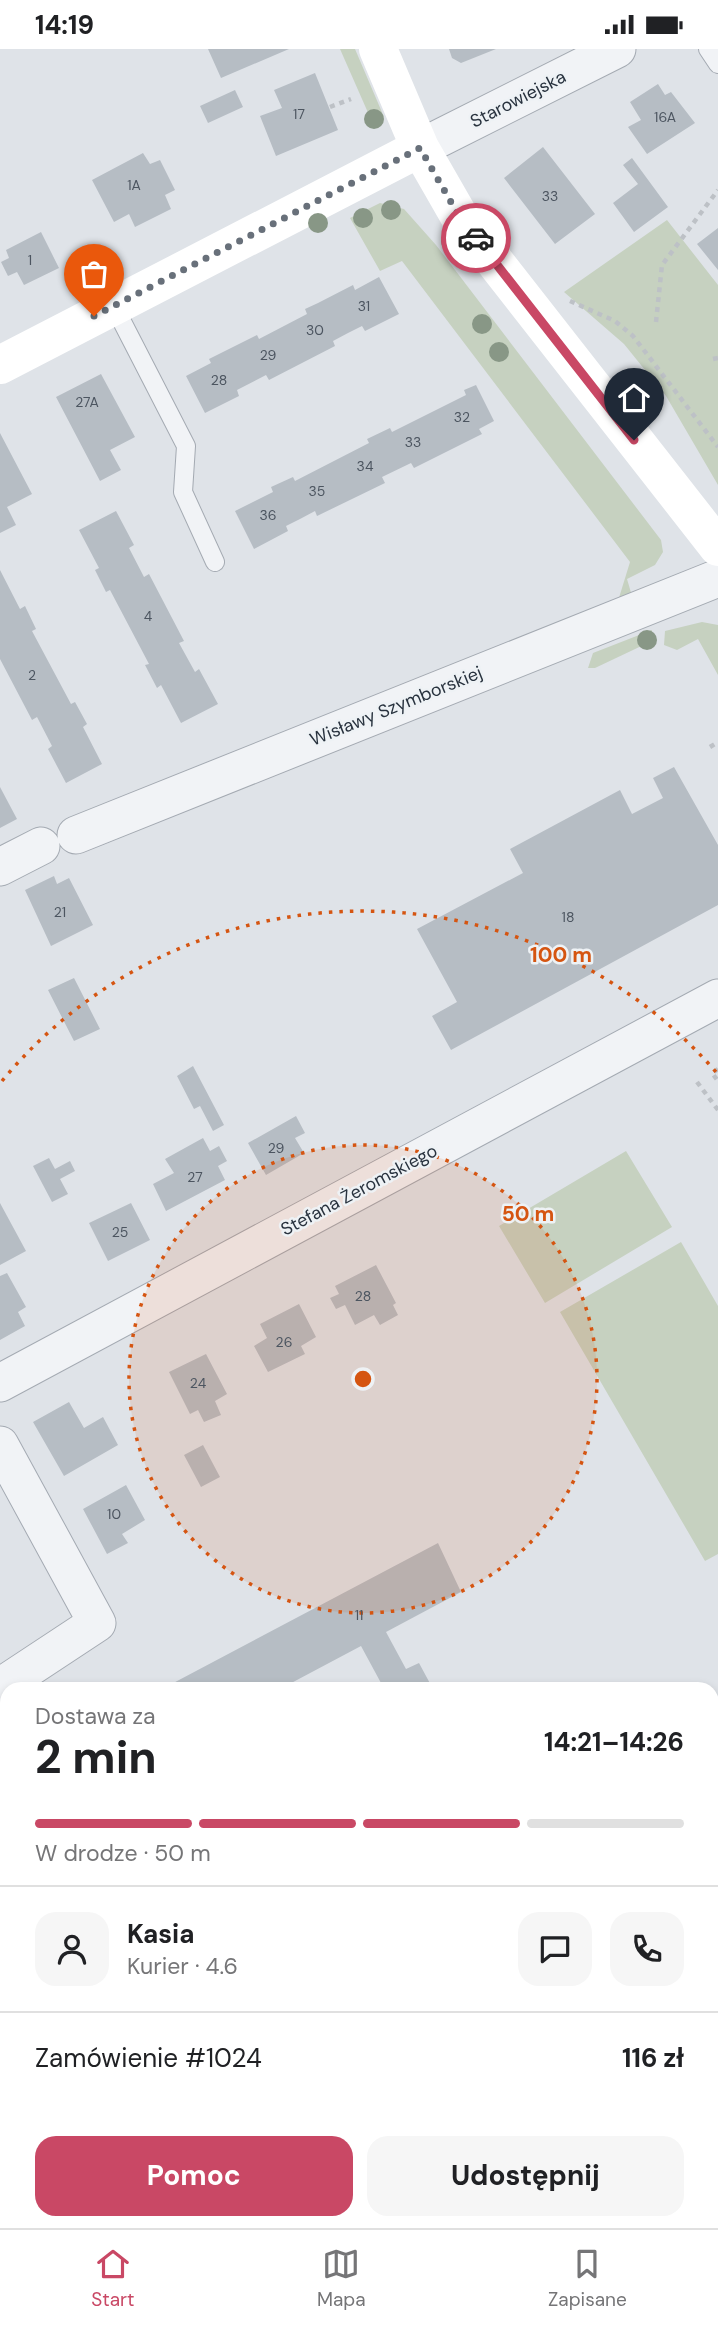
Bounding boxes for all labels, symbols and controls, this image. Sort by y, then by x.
text: 14:19 [35,8,94,42]
street label: Starowiejska [466,65,570,133]
house number: 17 [293,105,305,123]
house number: 16A [654,108,676,126]
house number: 1A [127,176,141,194]
house number: 33 [542,187,558,205]
courier [441,203,511,273]
icon: car [457,219,495,257]
pin [64,244,124,316]
house number: 1 [28,251,32,269]
icon: bag [75,255,113,293]
house number: 31 [358,297,370,315]
house number: 30 [306,321,324,339]
house number: 29 [260,346,277,364]
pin [604,368,664,440]
house number: 28 [211,371,227,389]
icon: home [615,379,653,417]
house number: 27A [75,393,99,411]
house number: 32 [454,408,470,426]
house number: 33 [405,433,421,451]
house number: 34 [357,457,374,475]
house number: 35 [309,482,325,500]
house number: 36 [259,506,277,524]
house number: 4 [144,607,153,625]
street label: Wisławy Szymborskiej [306,660,486,752]
house number: 2 [28,666,36,684]
house number: 21 [54,903,66,921]
house number: 18 [562,908,574,926]
text: 100 m [530,941,592,969]
house number: 29 [268,1139,285,1157]
street label: Stefana Żeromskiego [277,1139,441,1241]
house number: 27 [187,1168,203,1186]
text: 50 m [502,1200,554,1228]
house number: 25 [112,1223,128,1241]
house number: 28 [355,1287,371,1305]
house number: 26 [276,1333,292,1351]
centre of rings [351,1367,375,1391]
house number: 24 [190,1374,207,1392]
house number: 10 [107,1505,121,1523]
house number: 11 [355,1606,363,1624]
text: Dostawa za [35,1701,156,1731]
text: 14:21–14:26 [544,1725,684,1759]
text: 2 min [35,1727,157,1787]
text: W drodze · 50 m [35,1838,211,1868]
button: person [35,1912,109,1986]
button: chat [518,1912,592,1986]
button: phone [610,1912,684,1986]
text: Kasia [127,1917,194,1951]
text: Kurier · 4.6 [127,1951,238,1981]
text: Zamówienie #1024 [35,2041,262,2075]
text: 116 zł [622,2041,684,2075]
button: Pomoc [35,2136,353,2216]
button: Udostępnij [367,2136,684,2216]
tab: Start [91,2245,135,2312]
tab: Mapa [317,2245,366,2312]
tab: Zapisane [548,2245,627,2312]

